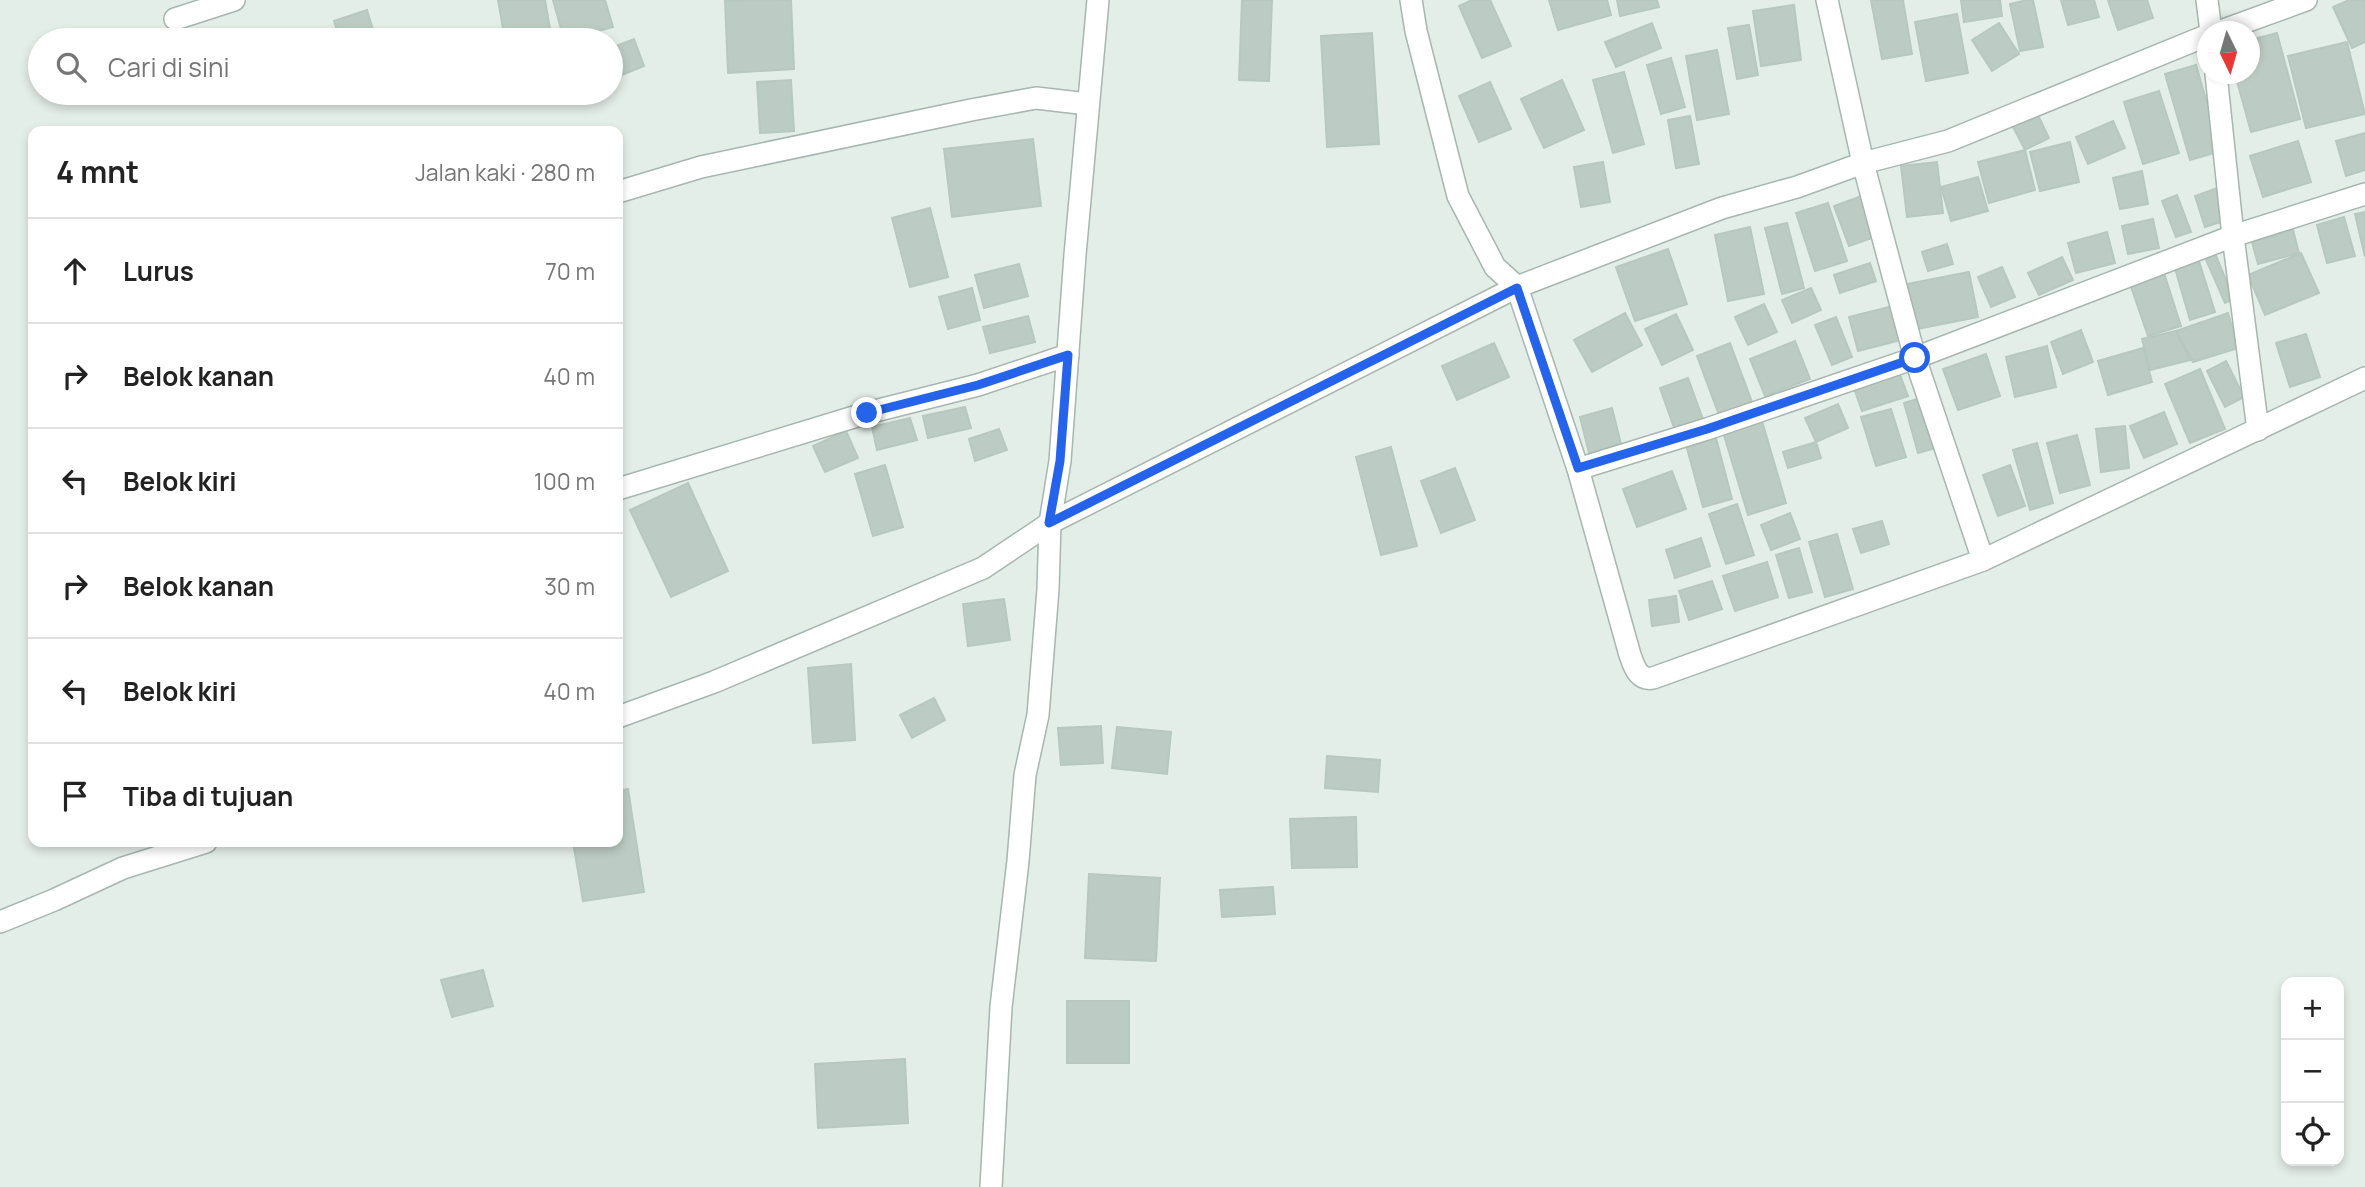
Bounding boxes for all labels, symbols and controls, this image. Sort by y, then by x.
north arrow [2197,21,2260,84]
search box [28,28,623,105]
icon: search [52,48,90,86]
text: Cari di sini [108,49,230,85]
text: 4 mnt [56,151,139,192]
text: Jalan kaki · 280 m [415,156,595,188]
icon: ahead [56,252,94,290]
text: Lurus [123,253,194,289]
text: 70 m [545,255,595,287]
route start [1899,342,1930,373]
icon: right [56,357,94,395]
text: Belok kanan [123,358,274,394]
text: 40 m [543,360,595,392]
route end [851,397,882,428]
icon: left [56,462,94,500]
text: Belok kiri [123,463,237,499]
text: 100 m [534,465,595,497]
icon: right [56,567,94,605]
text: Belok kanan [123,568,274,604]
text: 30 m [544,570,595,602]
icon: left [56,672,94,710]
text: Belok kiri [123,673,237,709]
text: 40 m [543,675,595,707]
icon: arrive [56,777,94,815]
text: Tiba di tujuan [123,778,293,814]
map controls [2281,977,2344,1166]
button: + [2281,977,2344,1040]
button: − [2281,1040,2344,1103]
button: locate [2281,1103,2344,1166]

